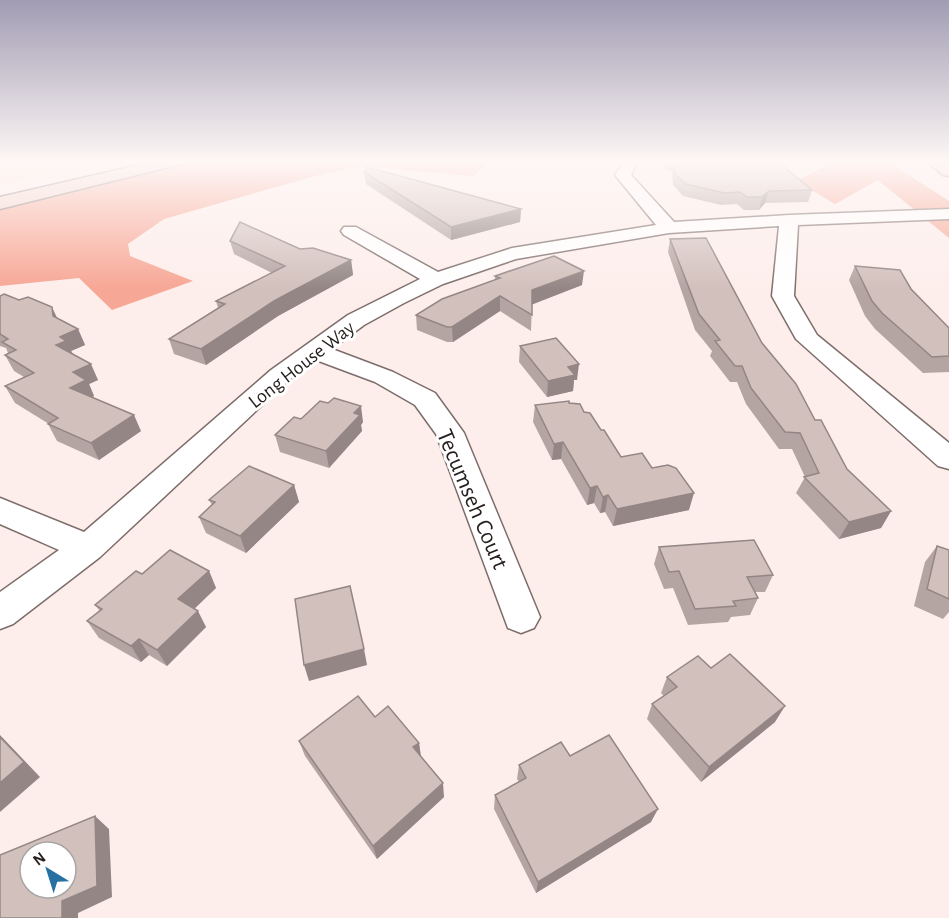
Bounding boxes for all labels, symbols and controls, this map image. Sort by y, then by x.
street label: Long House Way [245,317,359,412]
street label: Tecumseh Court [432,426,512,573]
north arrow [18,840,78,900]
text: N [30,849,49,869]

